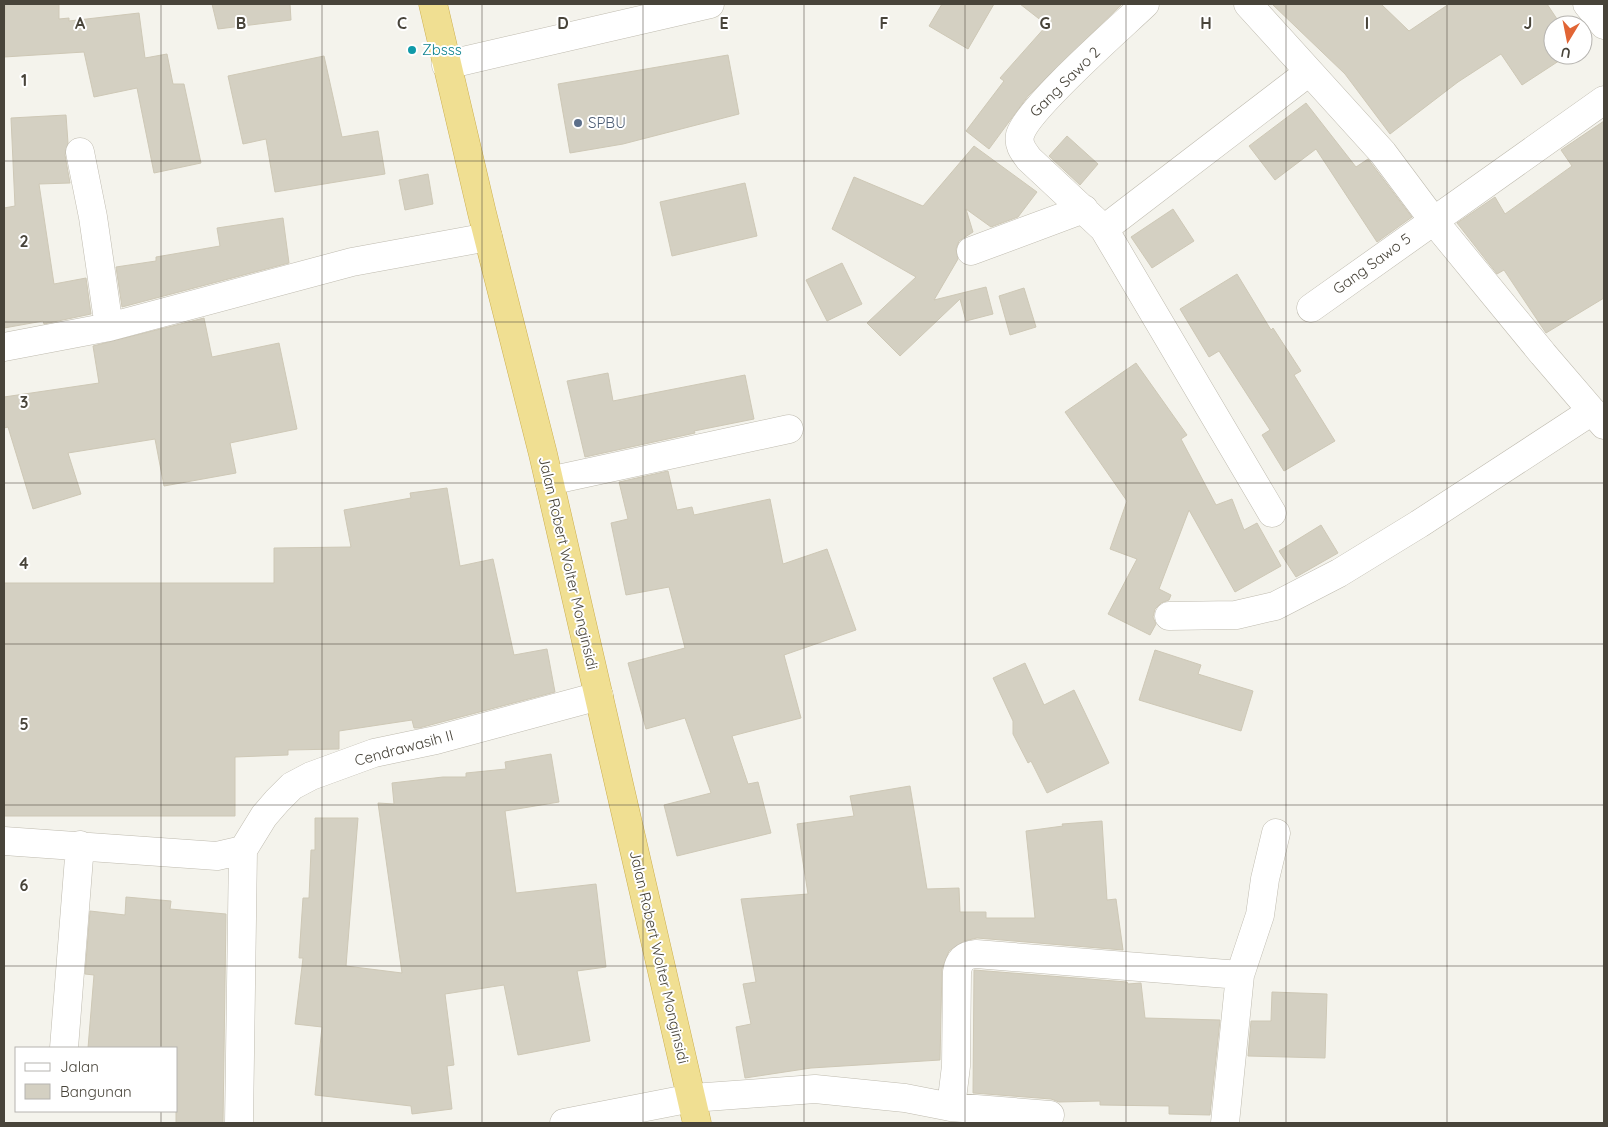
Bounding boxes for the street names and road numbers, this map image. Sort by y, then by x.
street label: Gang Sawo 2 [1025,42,1104,121]
street label: Gang Sawo 5 [1329,229,1414,298]
street label: Jalan Robert Wolter Monginsidi [535,454,602,671]
street label: Cendrawasih II [352,725,455,770]
street label: Jalan Robert Wolter Monginsidi [626,848,693,1065]

